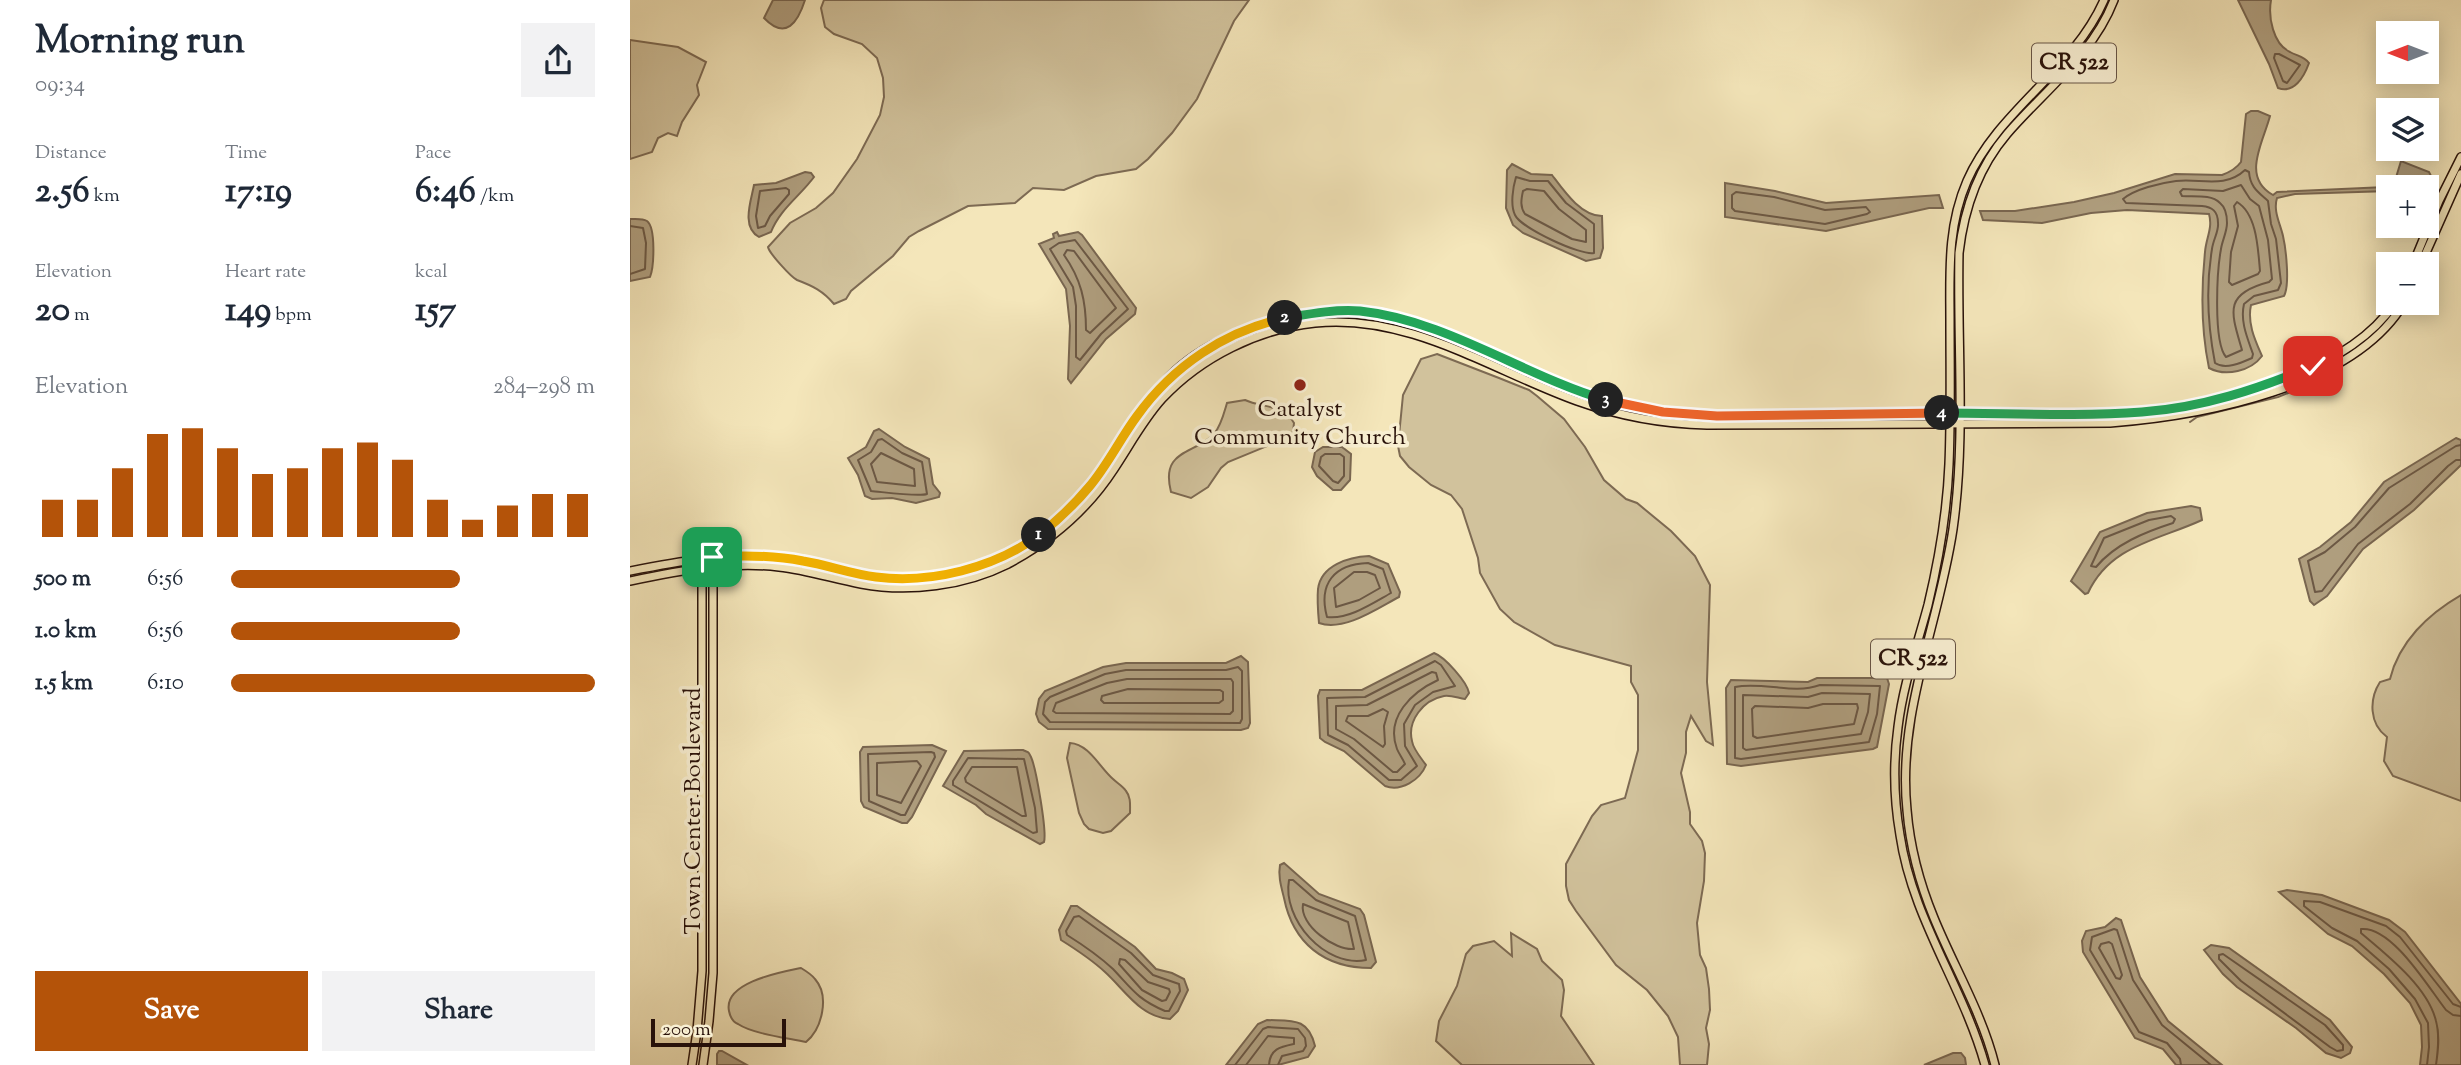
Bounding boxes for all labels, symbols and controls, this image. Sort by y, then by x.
text: Morning run [35,16,245,70]
north arrow [2376,21,2440,84]
map controls [2376,21,2439,315]
button: share [521,23,595,97]
road number: CR 522 [2032,44,2116,82]
text: 09:34 [35,69,85,102]
button: layers [2376,98,2439,161]
text: Distance [35,140,107,167]
text: Time [225,140,267,167]
text: Pace [415,140,451,167]
text: 2.56 [35,167,90,218]
text: 17:19 [225,167,292,218]
text: 6:46 [415,167,476,218]
button: + [2376,175,2439,238]
text: km [90,183,120,210]
text: /km [476,183,514,210]
button: − [2376,252,2439,315]
text: Elevation [35,259,112,286]
text: Heart rate [225,259,306,286]
text: kcal [415,259,448,286]
text: 20 [35,286,70,337]
text: 149 [225,286,271,337]
text: 157 [415,286,456,337]
pin: 2 [1268,300,1302,336]
text: m [70,302,90,329]
text: bpm [271,302,312,329]
text: 2 [1280,304,1289,331]
pin [2283,336,2343,396]
icon: check [2294,347,2332,385]
text: Elevation [35,371,128,404]
text: 284–298 m [493,371,595,404]
marker: Catalyst Community Church [1292,377,1308,393]
pin: 3 [1588,382,1623,418]
text: 3 [1602,386,1609,413]
place label: Catalyst Community Church [1194,393,1406,455]
pin: 4 [1924,396,1960,430]
text: 4 [1937,399,1946,426]
pin: 1 [1022,518,1056,552]
text: 1 [1035,521,1042,548]
pin [682,527,742,587]
icon: arrive [693,538,731,576]
text: 500 m [35,563,91,596]
text: 6:56 [147,563,183,596]
text: 1.0 km [35,615,97,648]
text: 6:56 [147,615,183,648]
road number: CR 522 [1871,639,1955,678]
text: 1.5 km [35,667,93,700]
text: 6:10 [147,667,184,700]
street label: Town Center Boulevard [677,687,711,934]
button: Save [35,971,308,1051]
button: Share [322,971,595,1051]
scale bar [651,1016,786,1048]
text: 200 m [662,1017,711,1044]

